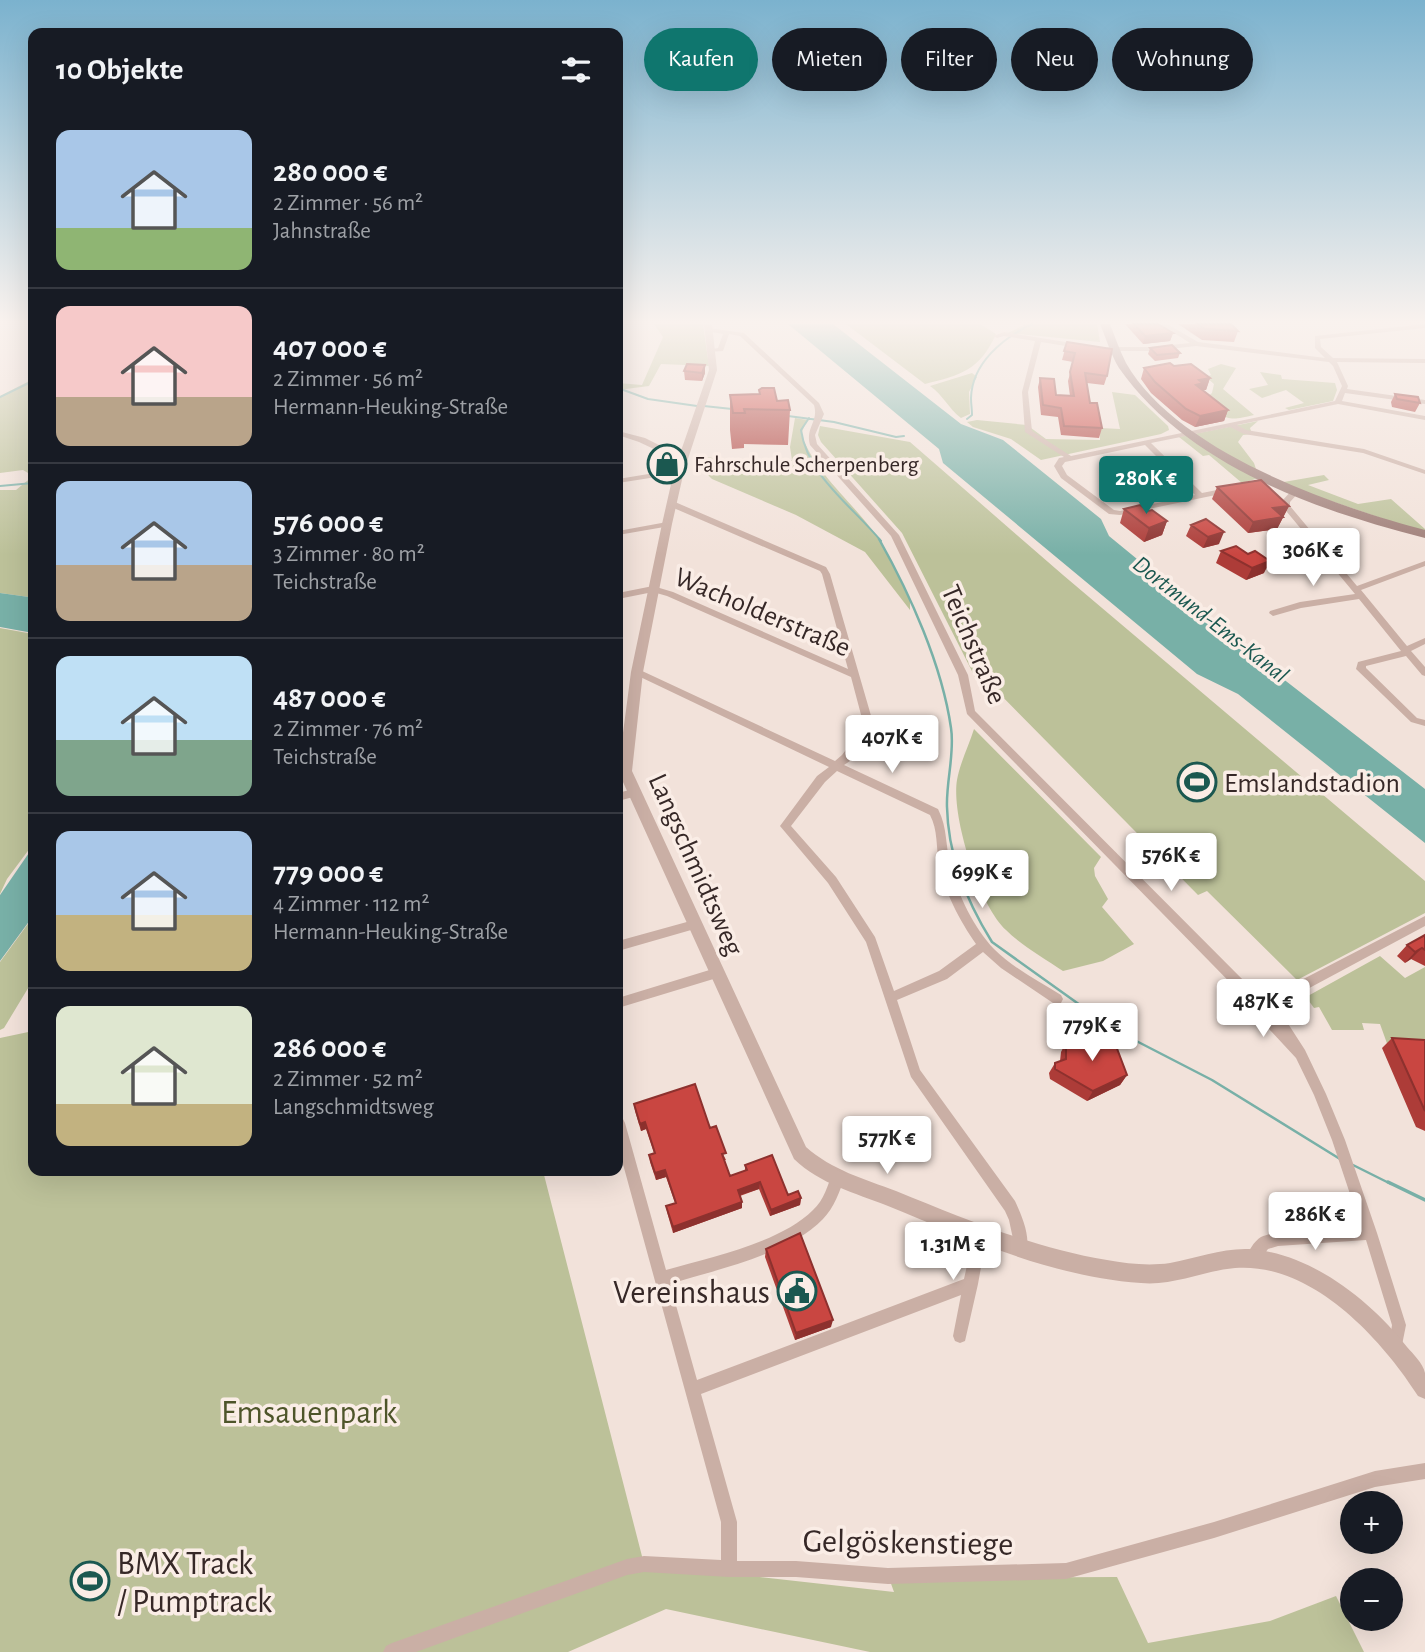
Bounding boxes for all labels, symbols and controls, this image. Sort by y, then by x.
chip: Kaufen [644,28,758,91]
chip: Mieten [772,28,887,91]
chip: Filter [901,28,997,91]
chip: Neu [1011,28,1098,91]
chip: Wohnung [1112,28,1253,91]
icon: filters [557,51,595,89]
text: 10 Objekte [56,55,183,85]
text: 280 000 € [273,157,388,187]
icon: home [112,158,196,242]
text: 2 Zimmer · 56 m² [273,192,423,215]
text: Jahnstraße [273,220,371,243]
text: 407 000 € [273,333,387,363]
icon: home [112,334,196,418]
text: 2 Zimmer · 56 m² [273,368,423,391]
text: Hermann-Heuking-Straße [273,396,508,419]
shop icon: Fahrschule Scherpenberg [646,443,688,485]
place label: Fahrschule Scherpenberg [694,454,920,477]
pin: 280K € [1089,456,1203,516]
text: 280K € [1115,467,1177,490]
text: 576 000 € [273,508,383,538]
icon: home [112,509,196,593]
pin: 306K € [1256,528,1370,588]
text: 306K € [1283,539,1343,562]
text: 3 Zimmer · 80 m² [273,543,425,566]
water label: Dortmund-Ems-Kanal [1128,552,1293,688]
street label: Wacholderstraße [670,563,854,663]
text: Teichstraße [273,571,377,594]
street label: Teichstraße [936,581,1011,708]
text: 487 000 € [273,683,386,713]
icon: home [112,684,196,768]
pin: 407K € [835,716,949,775]
text: 2 Zimmer · 76 m² [273,718,423,741]
text: 407K € [861,726,923,749]
text: Teichstraße [273,746,377,769]
sports icon: Emslandstadion [1176,761,1218,803]
street label: Langschmidtsweg [643,770,748,960]
place label: Emslandstadion [1224,770,1400,798]
pin: 576K € [1114,834,1228,893]
text: 576K € [1142,844,1200,867]
pin: 699K € [925,850,1039,910]
text: 779 000 € [273,858,383,888]
icon: home [112,859,196,943]
text: 699K € [952,861,1012,884]
text: 4 Zimmer · 112 m² [273,893,430,916]
text: Hermann-Heuking-Straße [273,921,508,944]
pin: 487K € [1206,979,1320,1039]
text: 487K € [1233,990,1293,1013]
pin: 779K € [1035,1004,1149,1063]
text: 779K € [1063,1014,1121,1037]
text: 286 000 € [273,1033,386,1063]
icon: home [112,1034,196,1118]
text: 2 Zimmer · 52 m² [273,1068,423,1091]
text: Langschmidtsweg [273,1096,434,1119]
pin: 577K € [830,1116,944,1176]
text: 577K € [858,1127,916,1150]
pin: 286K € [1258,1192,1372,1252]
text: 286K € [1285,1203,1345,1226]
pin: 1.31M € [888,1222,1018,1282]
text: 1.31M € [921,1233,985,1256]
public building icon: Vereinshaus [776,1270,818,1312]
place label: Vereinshaus [613,1277,770,1310]
park label: Emsauenpark [221,1397,397,1430]
map controls [1340,1491,1403,1631]
button: + [1340,1491,1403,1554]
street label: Gelgöskenstiege [802,1525,1014,1562]
place label: BMX Track / Pumptrack [117,1548,272,1619]
sports icon: BMX Track / Pumptrack [69,1560,111,1602]
button: − [1340,1568,1403,1631]

